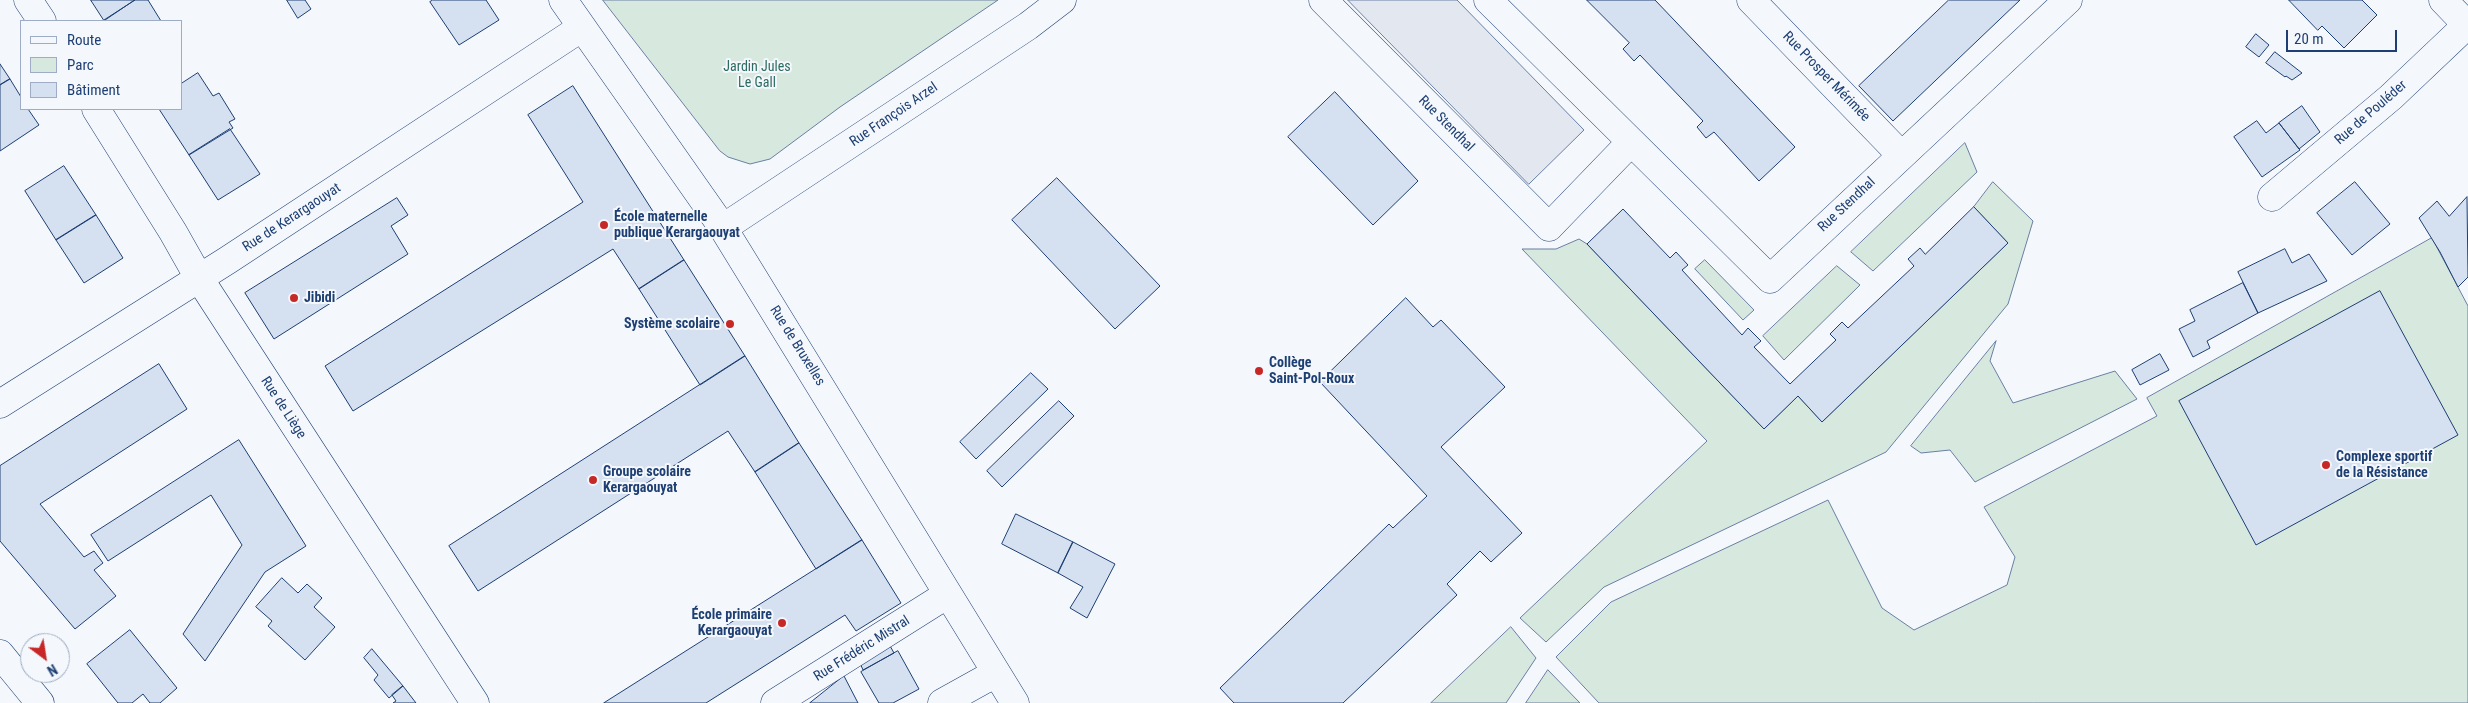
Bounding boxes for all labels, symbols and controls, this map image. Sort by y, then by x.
legend [20,20,182,110]
scale bar [2288,20,2399,52]
street label: Rue Prosper Mérimée [1779,29,1873,125]
text: 20 m [2294,30,2324,48]
text: Route [67,31,101,49]
text: Parc [67,56,94,74]
park label: Jardin Jules Le Gall [723,59,791,92]
street label: Rue de Pouléder [2332,77,2410,149]
street label: Rue François Arzel [847,79,941,151]
text: Bâtiment [67,81,120,99]
street label: Rue Stendhal [1414,92,1478,156]
street label: Rue Stendhal [1815,174,1879,236]
street label: Rue de Kerargaouyat [240,180,344,256]
place label: École maternelle publique Kerargaouyat [614,209,740,242]
marker: École maternelle publique Kerargaouyat [598,219,610,231]
place label: Jibidi [304,290,335,306]
marker: Jibidi [288,292,300,304]
street label: Rue de Bruxelles [766,303,828,389]
place label: Système scolaire [624,316,720,332]
marker: Système scolaire [724,318,736,330]
place label: Collège Saint-Pol-Roux [1269,355,1354,388]
marker: Collège Saint-Pol-Roux [1253,365,1265,377]
street label: Rue de Liège [257,374,309,442]
place label: Complexe sportif de la Résistance [2336,449,2432,482]
marker: Complexe sportif de la Résistance [2320,459,2332,471]
place label: Groupe scolaire Kerargaouyat [603,464,691,497]
marker: Groupe scolaire Kerargaouyat [587,474,599,486]
place label: École primaire Kerargaouyat [692,607,772,640]
street label: Rue Frédéric Mistral [811,613,913,685]
marker: École primaire Kerargaouyat [776,617,788,629]
north arrow [20,633,70,683]
text: N [44,661,60,679]

